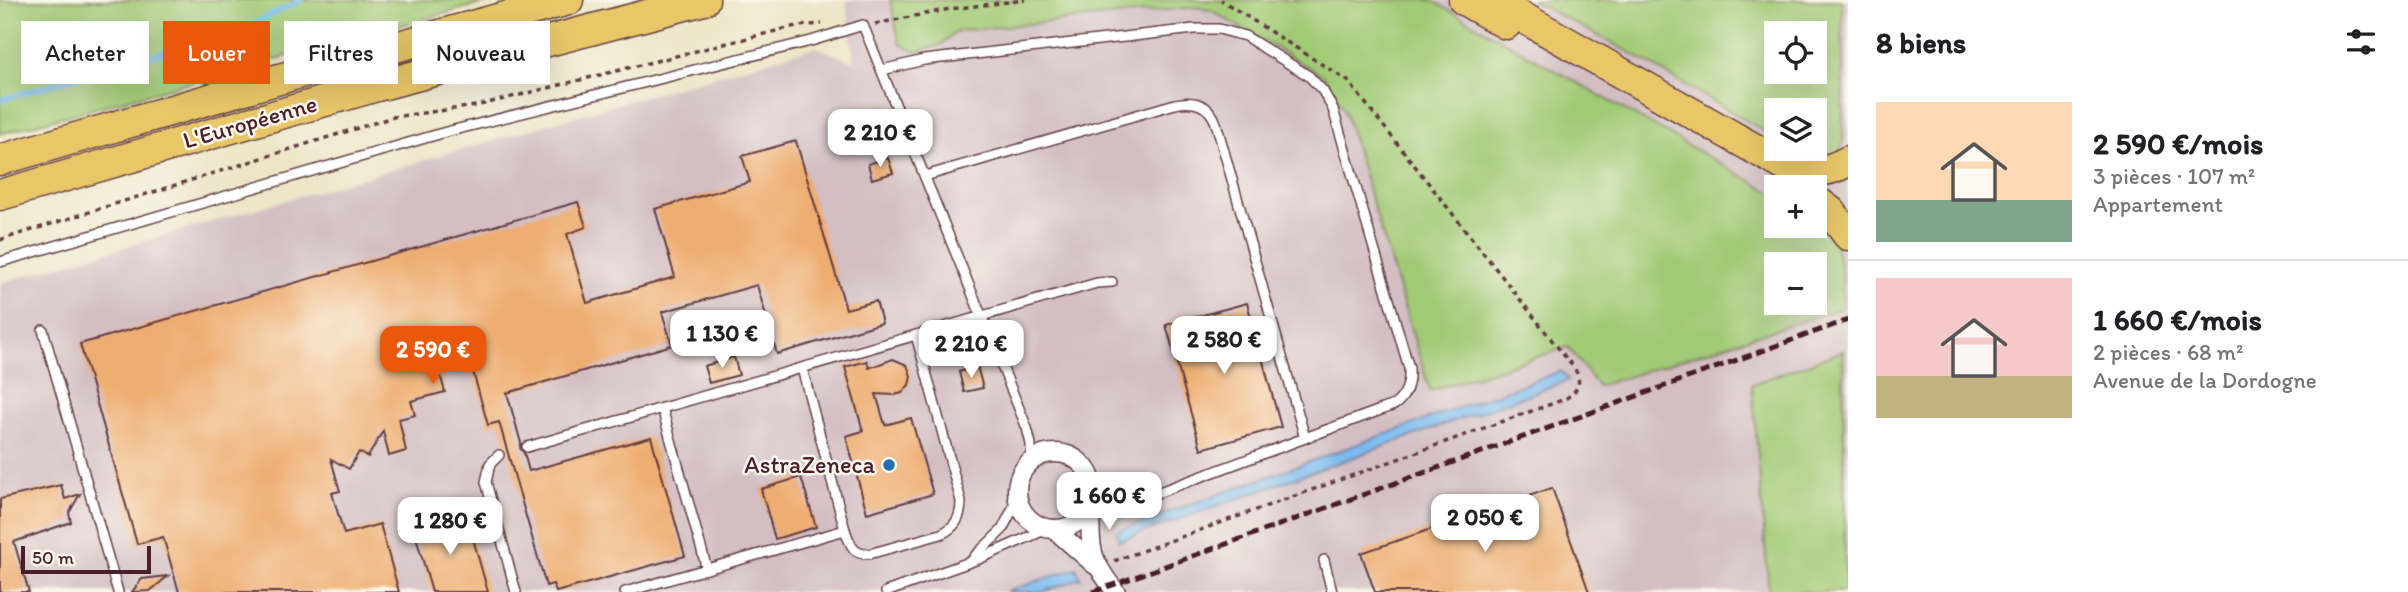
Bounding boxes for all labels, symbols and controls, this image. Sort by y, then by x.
chip: Acheter [21,21,149,84]
chip: Louer [163,21,270,84]
chip: Filtres [284,21,398,84]
chip: Nouveau [412,21,550,84]
map controls [1764,21,1827,315]
button: locate [1764,21,1827,84]
icon: filters [2342,23,2380,61]
text: 8 biens [1876,24,1966,61]
street label: L'Européenne [179,89,320,155]
button: layers [1764,98,1827,161]
pin: 2 210 € [815,110,945,169]
text: 2 210 € [844,118,916,146]
text: 2 590 €/mois [2093,125,2263,162]
icon: home [1932,130,2016,214]
text: 3 pièces · 107 m² [2093,162,2255,190]
button: + [1764,175,1827,238]
text: Appartement [2093,190,2223,218]
button: − [1764,252,1827,315]
text: 1 660 €/mois [2093,301,2262,338]
icon: home [1932,306,2016,390]
pin: 1 130 € [657,310,787,370]
pin: 2 580 € [1159,316,1289,376]
text: 1 130 € [686,319,758,347]
pin: 2 210 € [906,320,1036,380]
text: 2 580 € [1187,325,1261,353]
pin: 2 590 € [368,326,498,386]
text: 2 210 € [935,329,1007,357]
text: 2 590 € [396,335,470,363]
text: 2 pièces · 68 m² [2093,338,2243,366]
text: Avenue de la Dordogne [2093,366,2317,394]
place label: AstraZeneca [744,450,875,479]
marker: AstraZeneca [881,457,897,473]
pin: 1 660 € [1044,472,1174,532]
text: 1 660 € [1073,481,1145,509]
pin: 2 050 € [1420,494,1550,554]
pin: 1 280 € [385,498,515,557]
text: 2 050 € [1447,503,1523,531]
text: 1 280 € [413,506,487,534]
scale bar [21,543,150,575]
text: 50 m [32,546,74,569]

